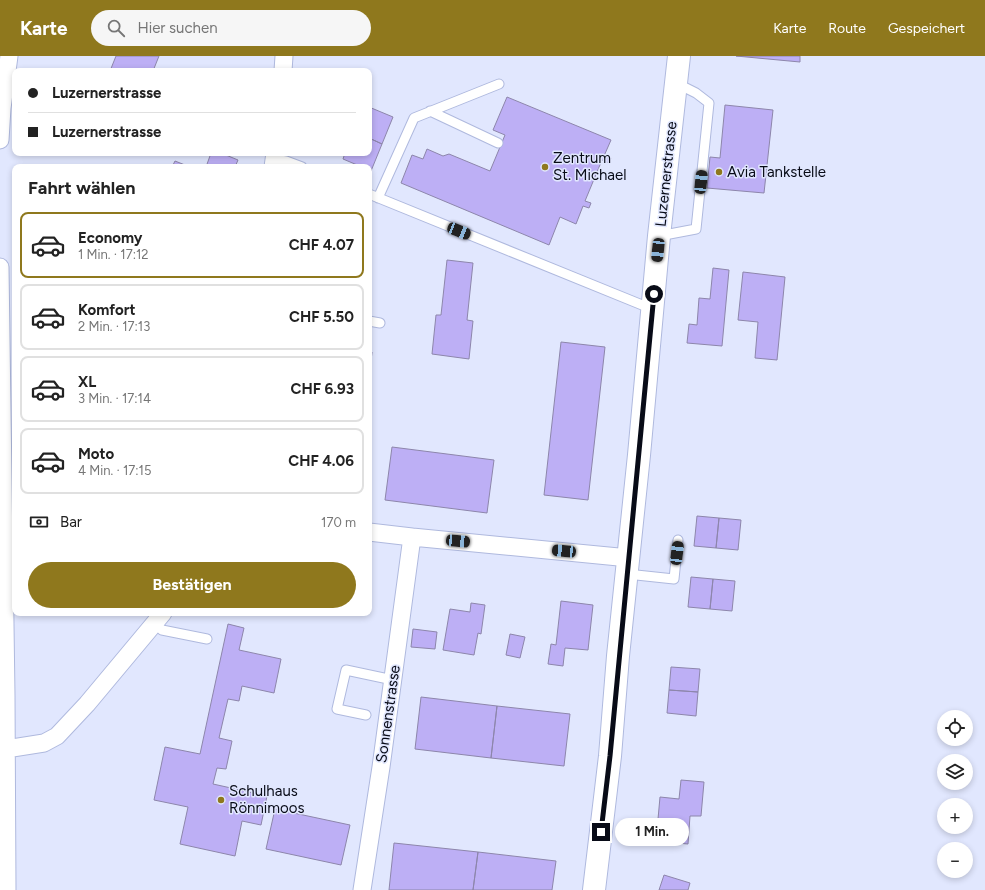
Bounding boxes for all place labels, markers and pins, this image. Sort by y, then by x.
place label: Zentrum St. Michael [553,149,627,184]
marker: Zentrum St. Michael [540,162,550,172]
place label: Avia Tankstelle [727,163,826,181]
marker: Avia Tankstelle [714,167,724,177]
place label: Schulhaus Rönnimoos [229,782,304,817]
marker: Schulhaus Rönnimoos [216,795,226,805]

